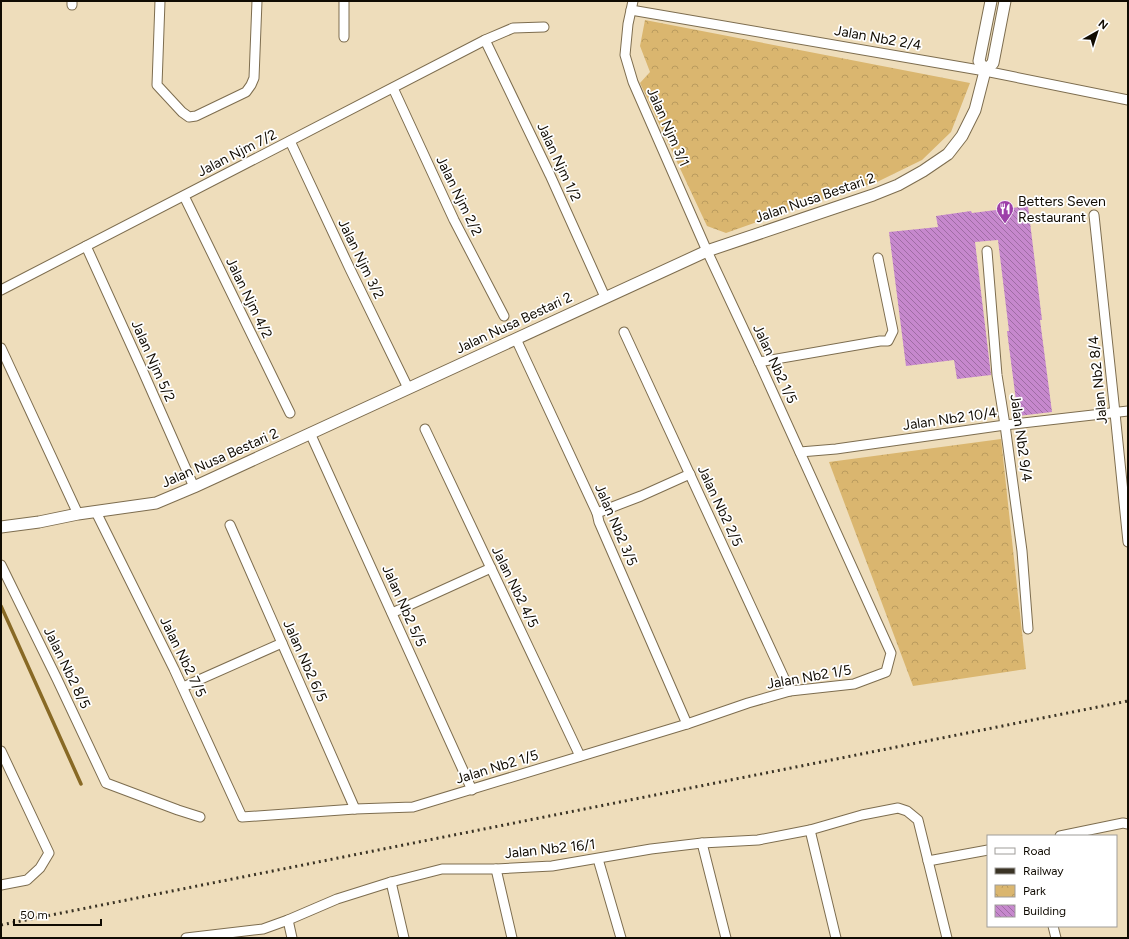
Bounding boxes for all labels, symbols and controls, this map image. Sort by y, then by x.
north arrow [1077,12,1117,52]
text: N [1096,17,1110,32]
street label: Jalan Nb2 2/4 [833,22,923,54]
street label: Jalan Njm 3/1 [643,85,693,169]
street label: Jalan Njm 1/2 [533,120,585,204]
street label: Jalan Njm 7/2 [195,126,279,180]
street label: Jalan Njm 2/2 [432,153,486,239]
street label: Jalan Nusa Bestari 2 [753,169,877,227]
place label: Betters Seven Restaurant [1018,193,1106,226]
restaurant icon: Betters Seven Restaurant [995,199,1015,224]
street label: Jalan Njm 3/2 [334,216,388,302]
street label: Jalan Njm 4/2 [222,255,276,341]
street label: Jalan Nusa Bestari 2 [453,289,575,357]
street label: Jalan Njm 5/2 [128,318,178,404]
street label: Jalan Nb2 1/5 [749,322,801,406]
street label: Jalan Nb2 8/4 [1085,335,1111,425]
street label: Jalan Nb2 9/4 [1006,393,1036,483]
street label: Jalan Nb2 10/4 [902,404,999,434]
street label: Jalan Nusa Bestari 2 [159,425,281,491]
street label: Jalan Nb2 2/5 [694,463,746,549]
street label: Jalan Nb2 3/5 [591,482,641,568]
street label: Jalan Nb2 4/5 [488,544,542,630]
street label: Jalan Nb2 5/5 [378,562,430,650]
street label: Jalan Nb2 7/5 [156,614,210,700]
street label: Jalan Nb2 6/5 [279,618,331,704]
street label: Jalan Nb2 8/5 [40,625,94,711]
street label: Jalan Nb2 1/5 [765,661,853,693]
street label: Jalan Nb2 1/5 [454,746,540,788]
legend [987,835,1117,927]
street label: Jalan Nb2 16/1 [504,836,596,862]
text: Road [1023,844,1051,858]
text: Railway [1023,864,1064,878]
text: Park [1023,884,1046,898]
scale bar [14,901,101,927]
text: Building [1023,904,1066,918]
text: 50 m [20,908,48,922]

